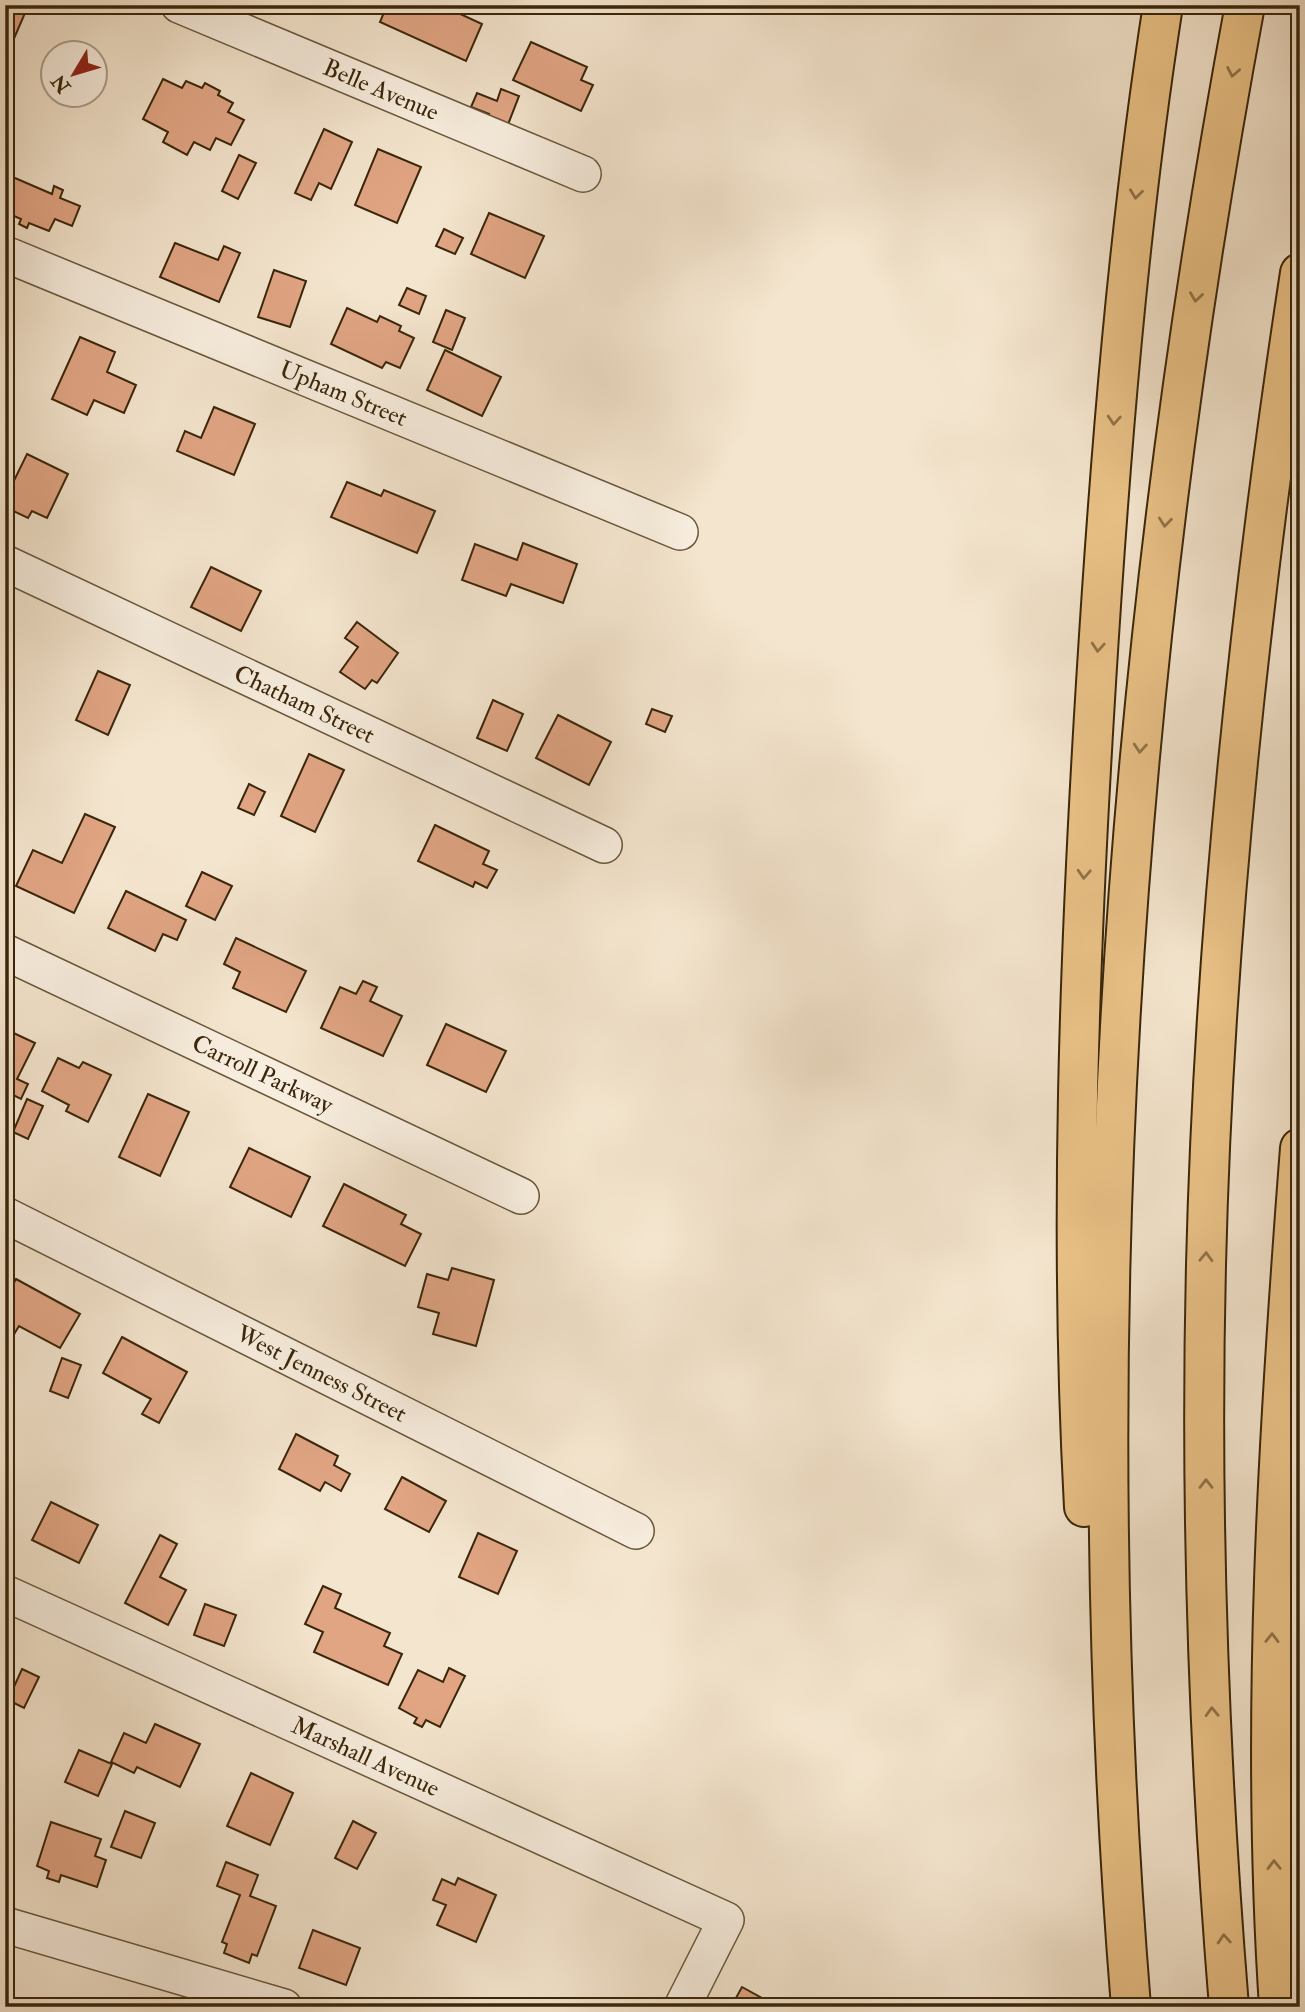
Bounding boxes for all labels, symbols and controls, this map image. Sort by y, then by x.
north arrow [38,38,108,108]
street label: Belle Avenue [318,52,443,128]
one-way arrow [1226,66,1241,78]
text: N [46,69,77,99]
one-way arrow [1129,188,1144,200]
one-way arrow [1189,291,1204,303]
street label: Upham Street [275,354,412,434]
one-way arrow [1107,415,1122,426]
one-way arrow [1158,517,1173,528]
one-way arrow [1091,642,1106,653]
street label: Chatham Street [229,658,380,751]
one-way arrow [1133,743,1148,754]
one-way arrow [1077,869,1092,880]
street label: Carroll Parkway [187,1028,338,1121]
one-way arrow [1199,1251,1214,1262]
street label: West Jenness Street [230,1318,412,1430]
one-way arrow [1198,1478,1213,1489]
one-way arrow [1264,1632,1280,1642]
one-way arrow [1204,1706,1219,1717]
street label: Marshall Avenue [286,1710,444,1804]
one-way arrow [1266,1859,1281,1870]
one-way arrow [1217,1933,1232,1944]

